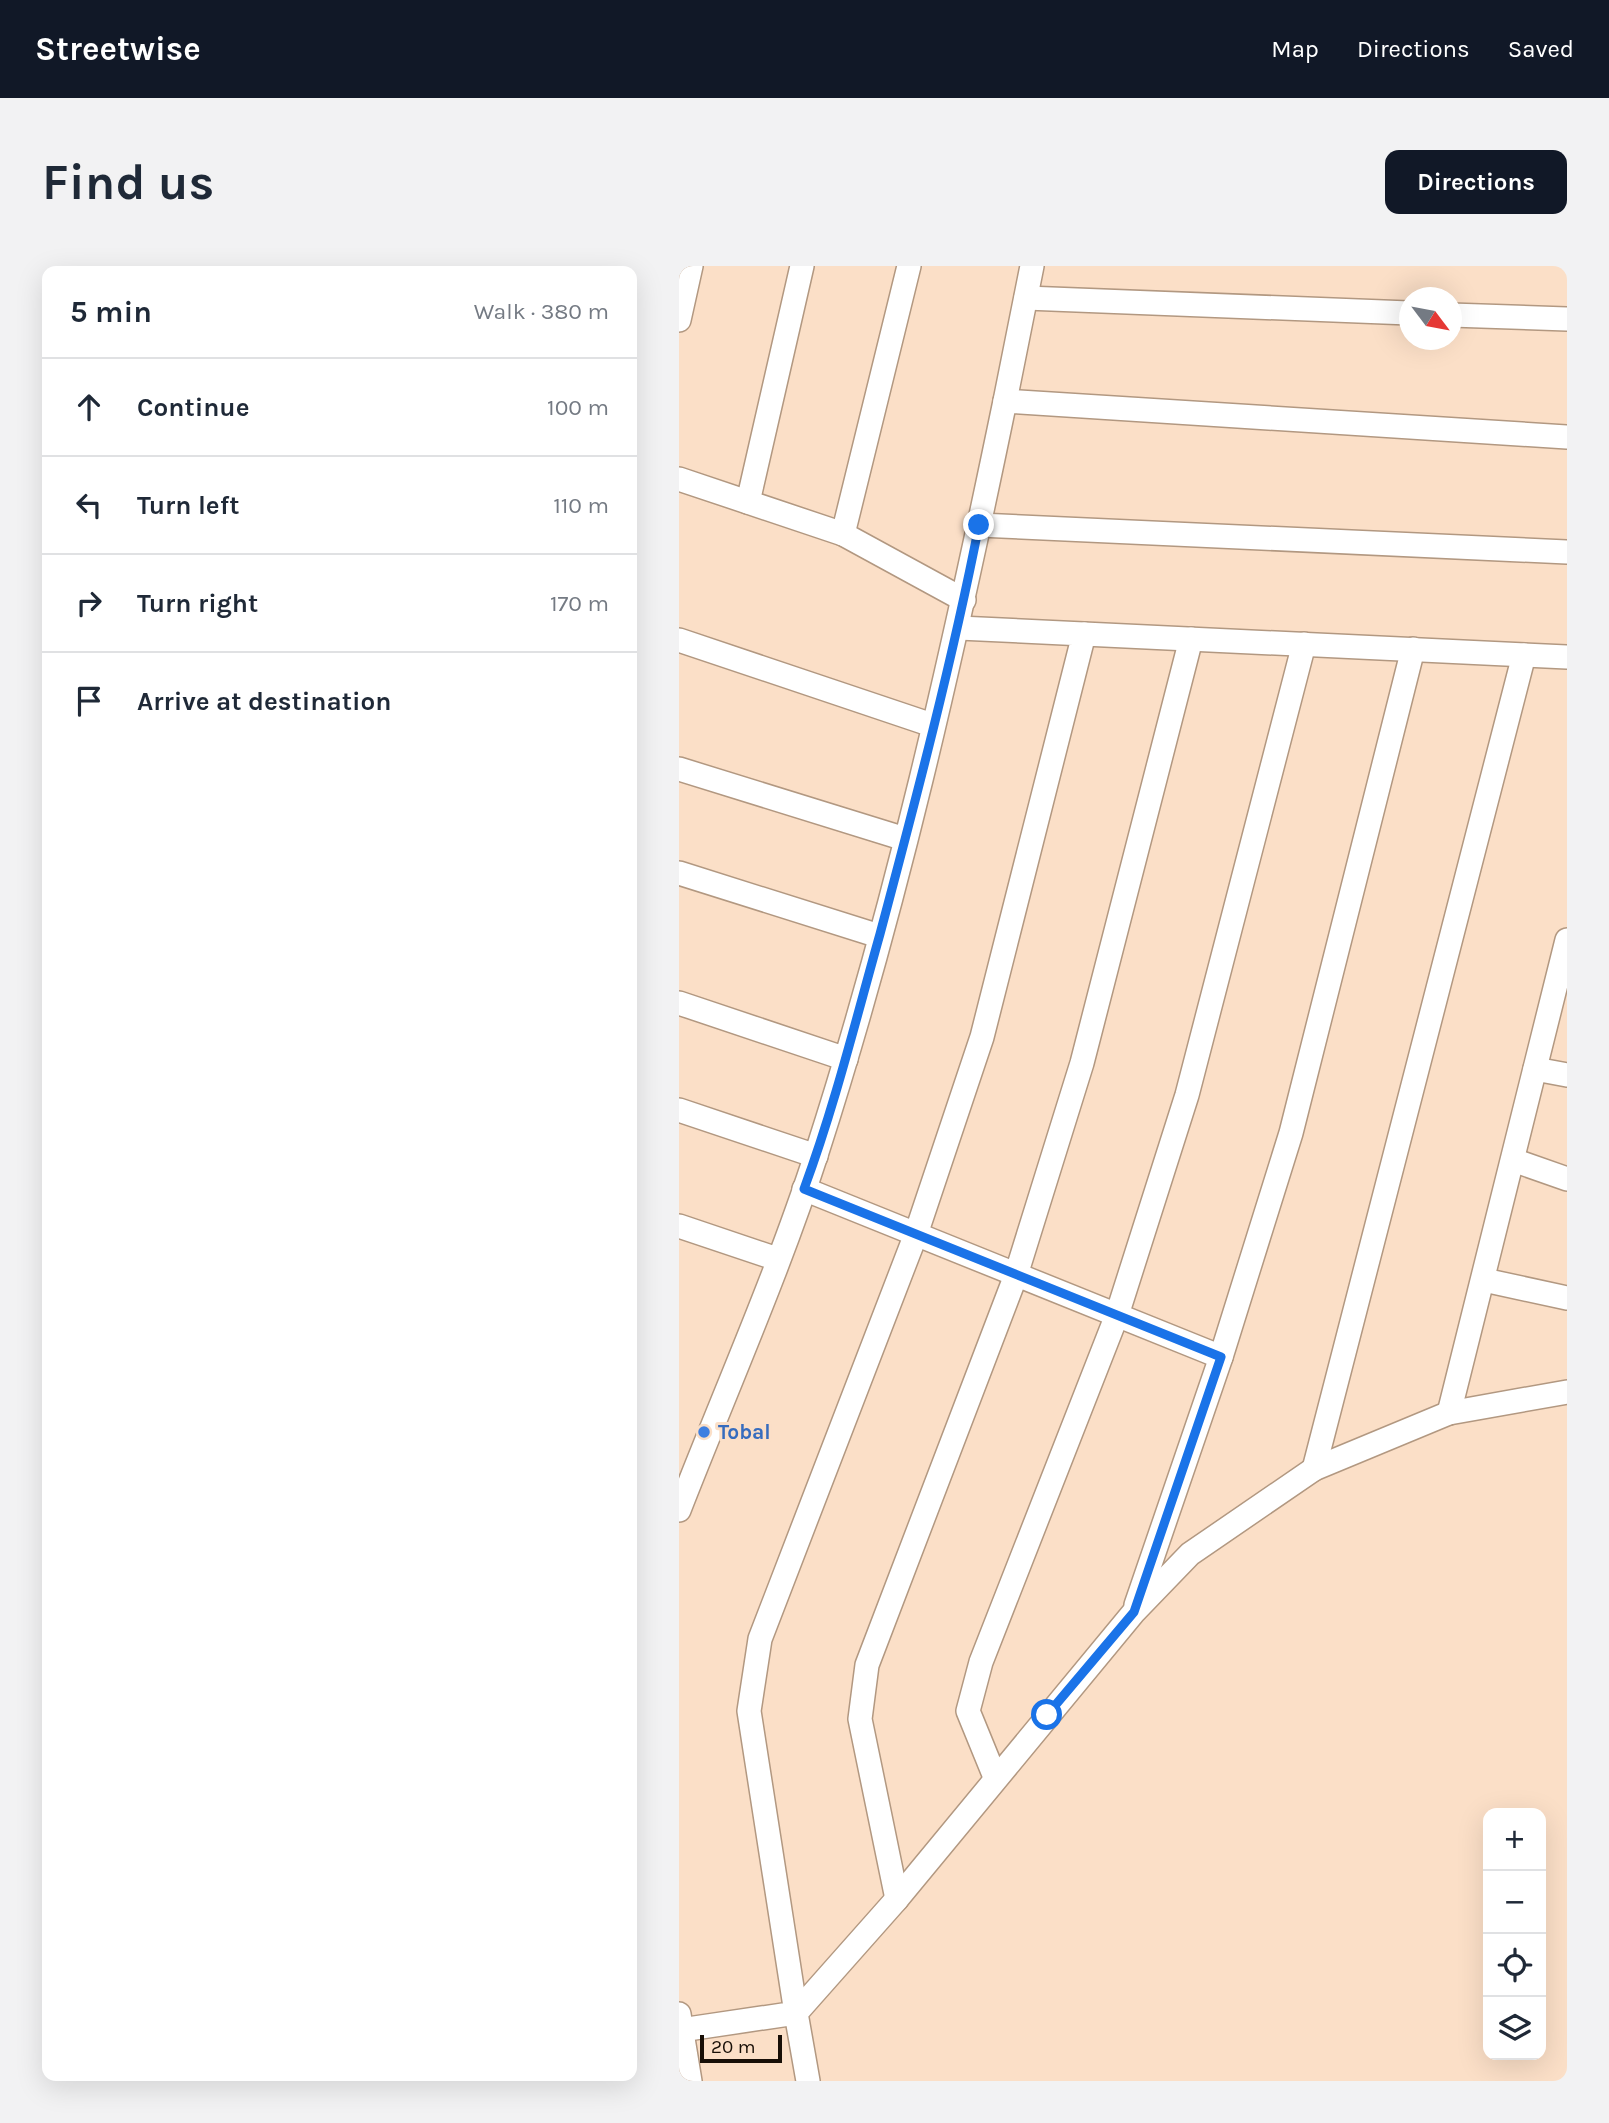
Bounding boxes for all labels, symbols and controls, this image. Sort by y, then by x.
text: Streetwise [35,30,201,68]
text: Map [1271,35,1319,63]
text: Directions [1357,35,1470,63]
text: Saved [1508,35,1574,63]
button: Directions [1385,150,1567,214]
text: Find us [42,154,214,211]
north arrow [1399,287,1462,350]
text: 5 min [70,294,152,330]
text: Walk · 380 m [474,298,609,325]
icon: ahead [70,388,108,426]
text: Continue [137,392,249,423]
text: 100 m [547,394,609,421]
icon: left [70,486,108,524]
text: Turn left [137,490,239,521]
text: 110 m [553,492,609,519]
route end [963,509,994,540]
icon: right [70,584,108,622]
text: Turn right [137,588,258,619]
text: 170 m [550,590,609,617]
icon: arrive [70,682,108,720]
text: Arrive at destination [137,686,391,717]
place label: Tobal [718,1420,771,1444]
marker: Tobal [696,1424,712,1440]
route start [1031,1699,1062,1730]
map controls [1483,1808,1546,2060]
button: + [1483,1808,1546,1871]
button: − [1483,1871,1546,1934]
button: locate [1483,1934,1546,1997]
button: layers [1483,1997,1546,2060]
scale bar [700,2032,782,2064]
text: 20 m [711,2036,756,2058]

